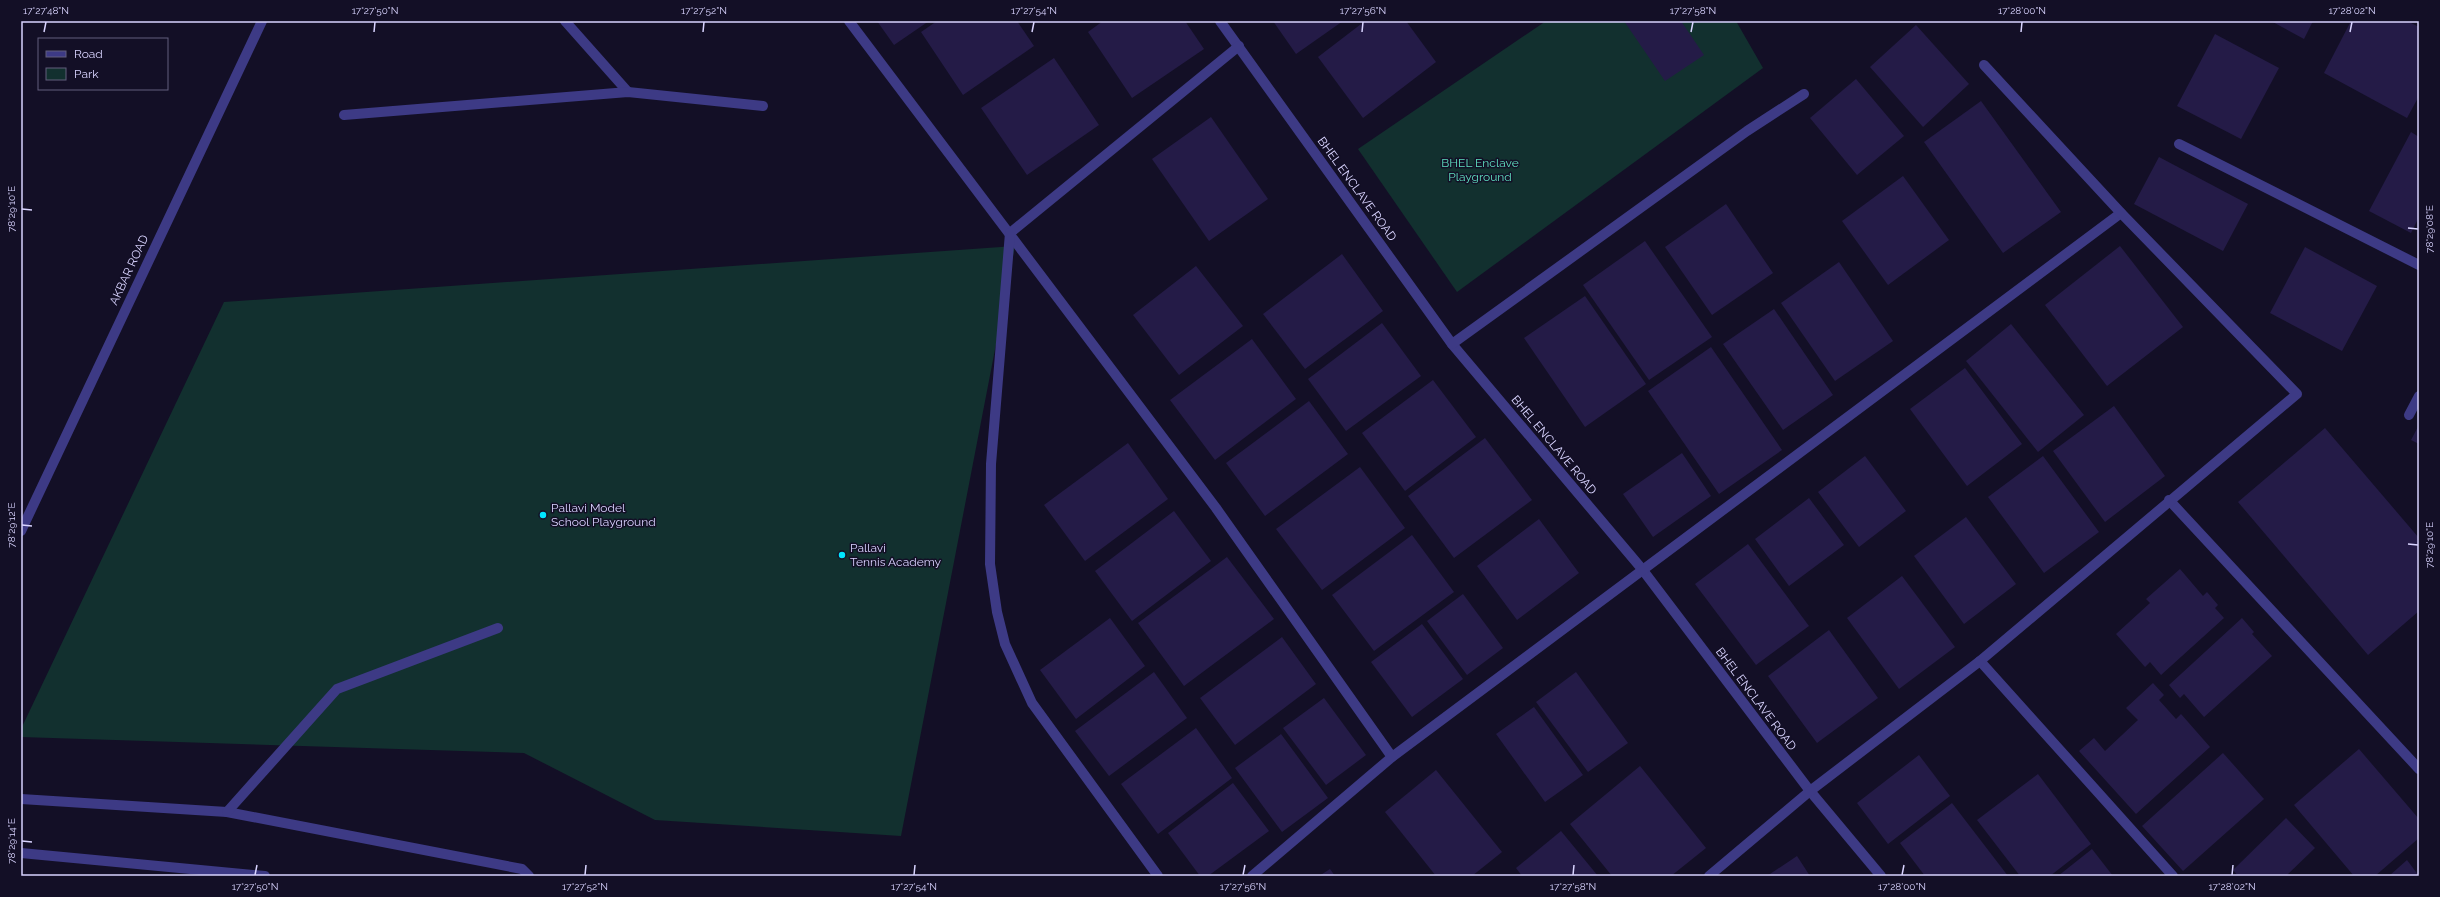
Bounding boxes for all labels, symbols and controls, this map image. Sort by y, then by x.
text: 17°27'48"N [23,5,69,16]
text: 17°27'50"N [352,5,398,16]
text: 17°27'52"N [681,5,727,16]
text: 17°27'54"N [1011,5,1057,16]
text: 17°27'56"N [1340,5,1386,16]
text: 17°27'58"N [1670,5,1716,16]
text: 17°28'00"N [1998,5,2046,16]
text: 17°28'02"N [2328,5,2376,16]
legend [38,38,168,90]
text: Road [74,47,103,61]
text: Park [74,67,99,81]
street label: BHEL ENCLAVE ROAD [1315,134,1400,244]
park label: BHEL Enclave Playground [1441,156,1519,184]
text: 78°29'10"E [6,186,17,232]
text: 78°29'08"E [2424,205,2435,253]
street label: AKBAR ROAD [107,232,152,307]
street label: BHEL ENCLAVE ROAD [1509,393,1600,498]
place label: Pallavi Model School Playground [551,501,656,529]
text: 78°29'12"E [6,502,17,548]
marker: Pallavi Model School Playground [538,510,548,520]
text: 78°29'10"E [2424,522,2435,568]
place label: Pallavi Tennis Academy [850,541,942,569]
marker: Pallavi Tennis Academy [837,550,847,560]
street label: BHEL ENCLAVE ROAD [1713,645,1799,753]
text: 78°29'14"E [6,818,17,864]
text: 17°27'50"N [232,881,278,892]
text: 17°27'52"N [562,881,608,892]
text: 17°27'54"N [891,881,937,892]
text: 17°27'56"N [1220,881,1266,892]
text: 17°27'58"N [1550,881,1596,892]
text: 17°28'00"N [1878,881,1926,892]
text: 17°28'02"N [2208,881,2256,892]

